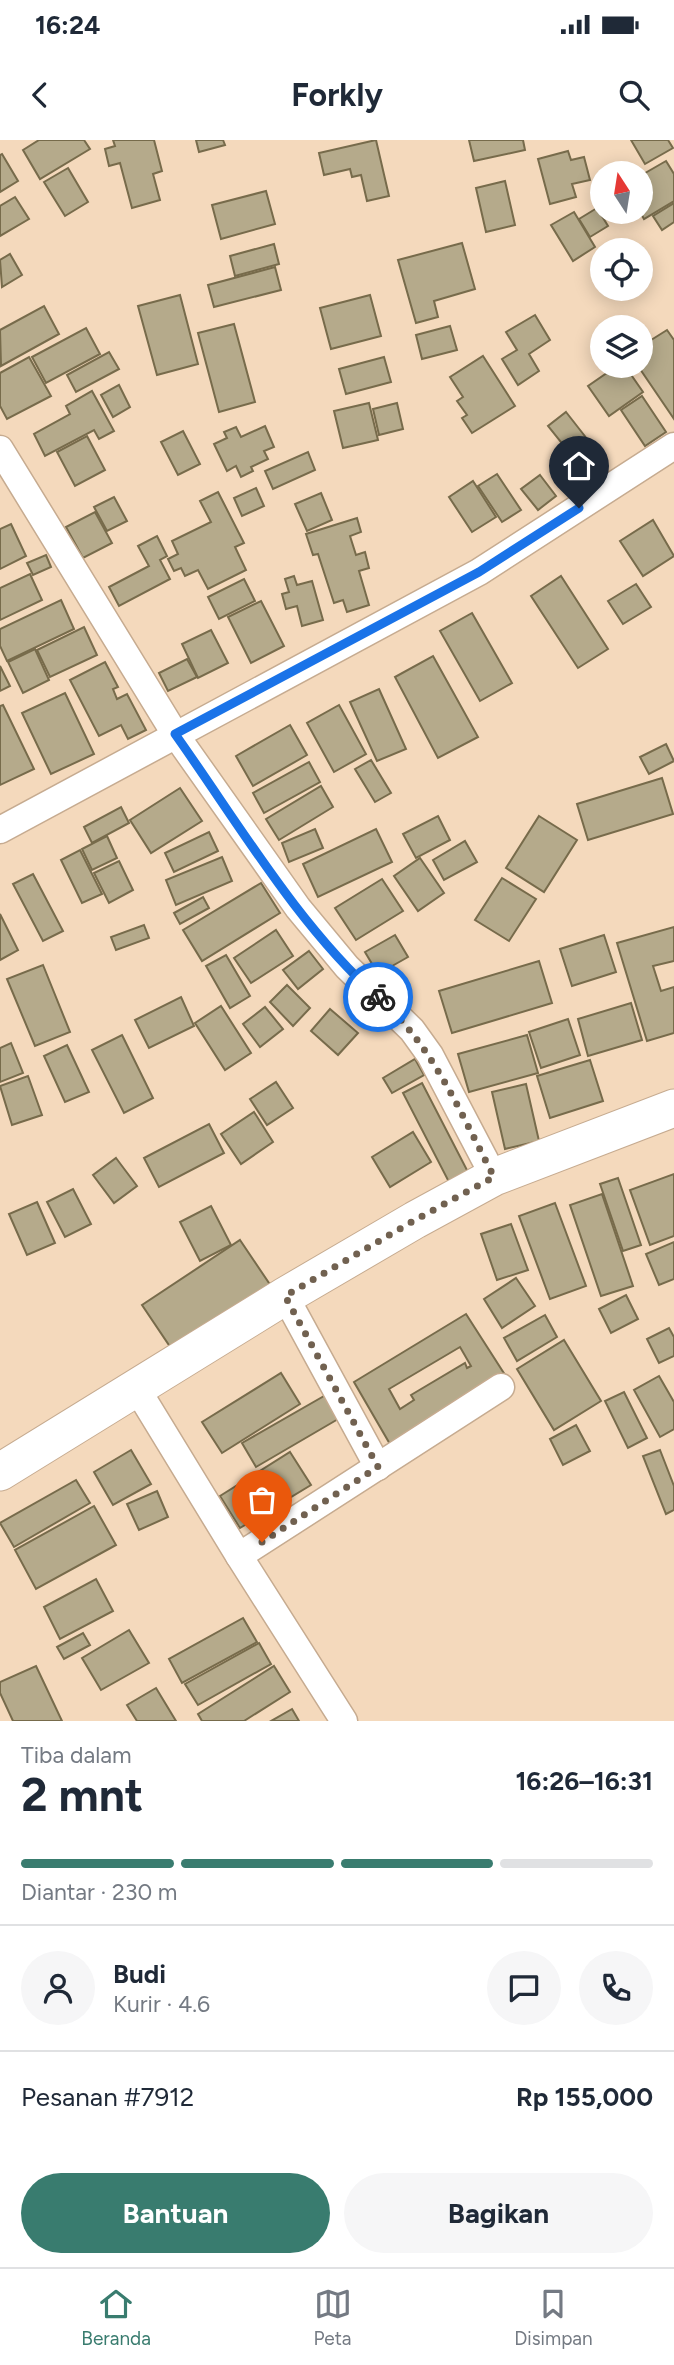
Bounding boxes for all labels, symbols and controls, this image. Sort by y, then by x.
text: 16:24 [35,9,100,41]
icon: back [21,76,59,114]
text: Forkly [291,76,383,114]
icon: search [615,76,653,114]
north arrow [590,161,653,224]
map controls [590,161,653,378]
button: locate [590,238,653,301]
button: layers [590,315,653,378]
pin [549,436,609,508]
icon: home [560,447,598,485]
courier [343,962,413,1032]
icon: bike [359,978,397,1016]
pin [232,1470,292,1542]
icon: bag [243,1481,281,1519]
text: Tiba dalam [21,1741,132,1769]
text: 16:26–16:31 [515,1765,653,1797]
text: 2 mnt [21,1767,143,1823]
text: Diantar · 230 m [21,1878,177,1906]
button: person [21,1951,95,2025]
button: chat [487,1951,561,2025]
button: phone [579,1951,653,2025]
text: Budi [113,1958,166,1990]
text: Kurir · 4.6 [113,1990,210,2018]
text: Pesanan #7912 [21,2081,194,2113]
text: Rp 155,000 [516,2081,653,2113]
button: Bantuan [21,2173,330,2253]
button: Bagikan [344,2173,653,2253]
tab: Beranda [81,2285,151,2350]
tab: Peta [314,2285,352,2350]
tab: Disimpan [514,2285,593,2350]

